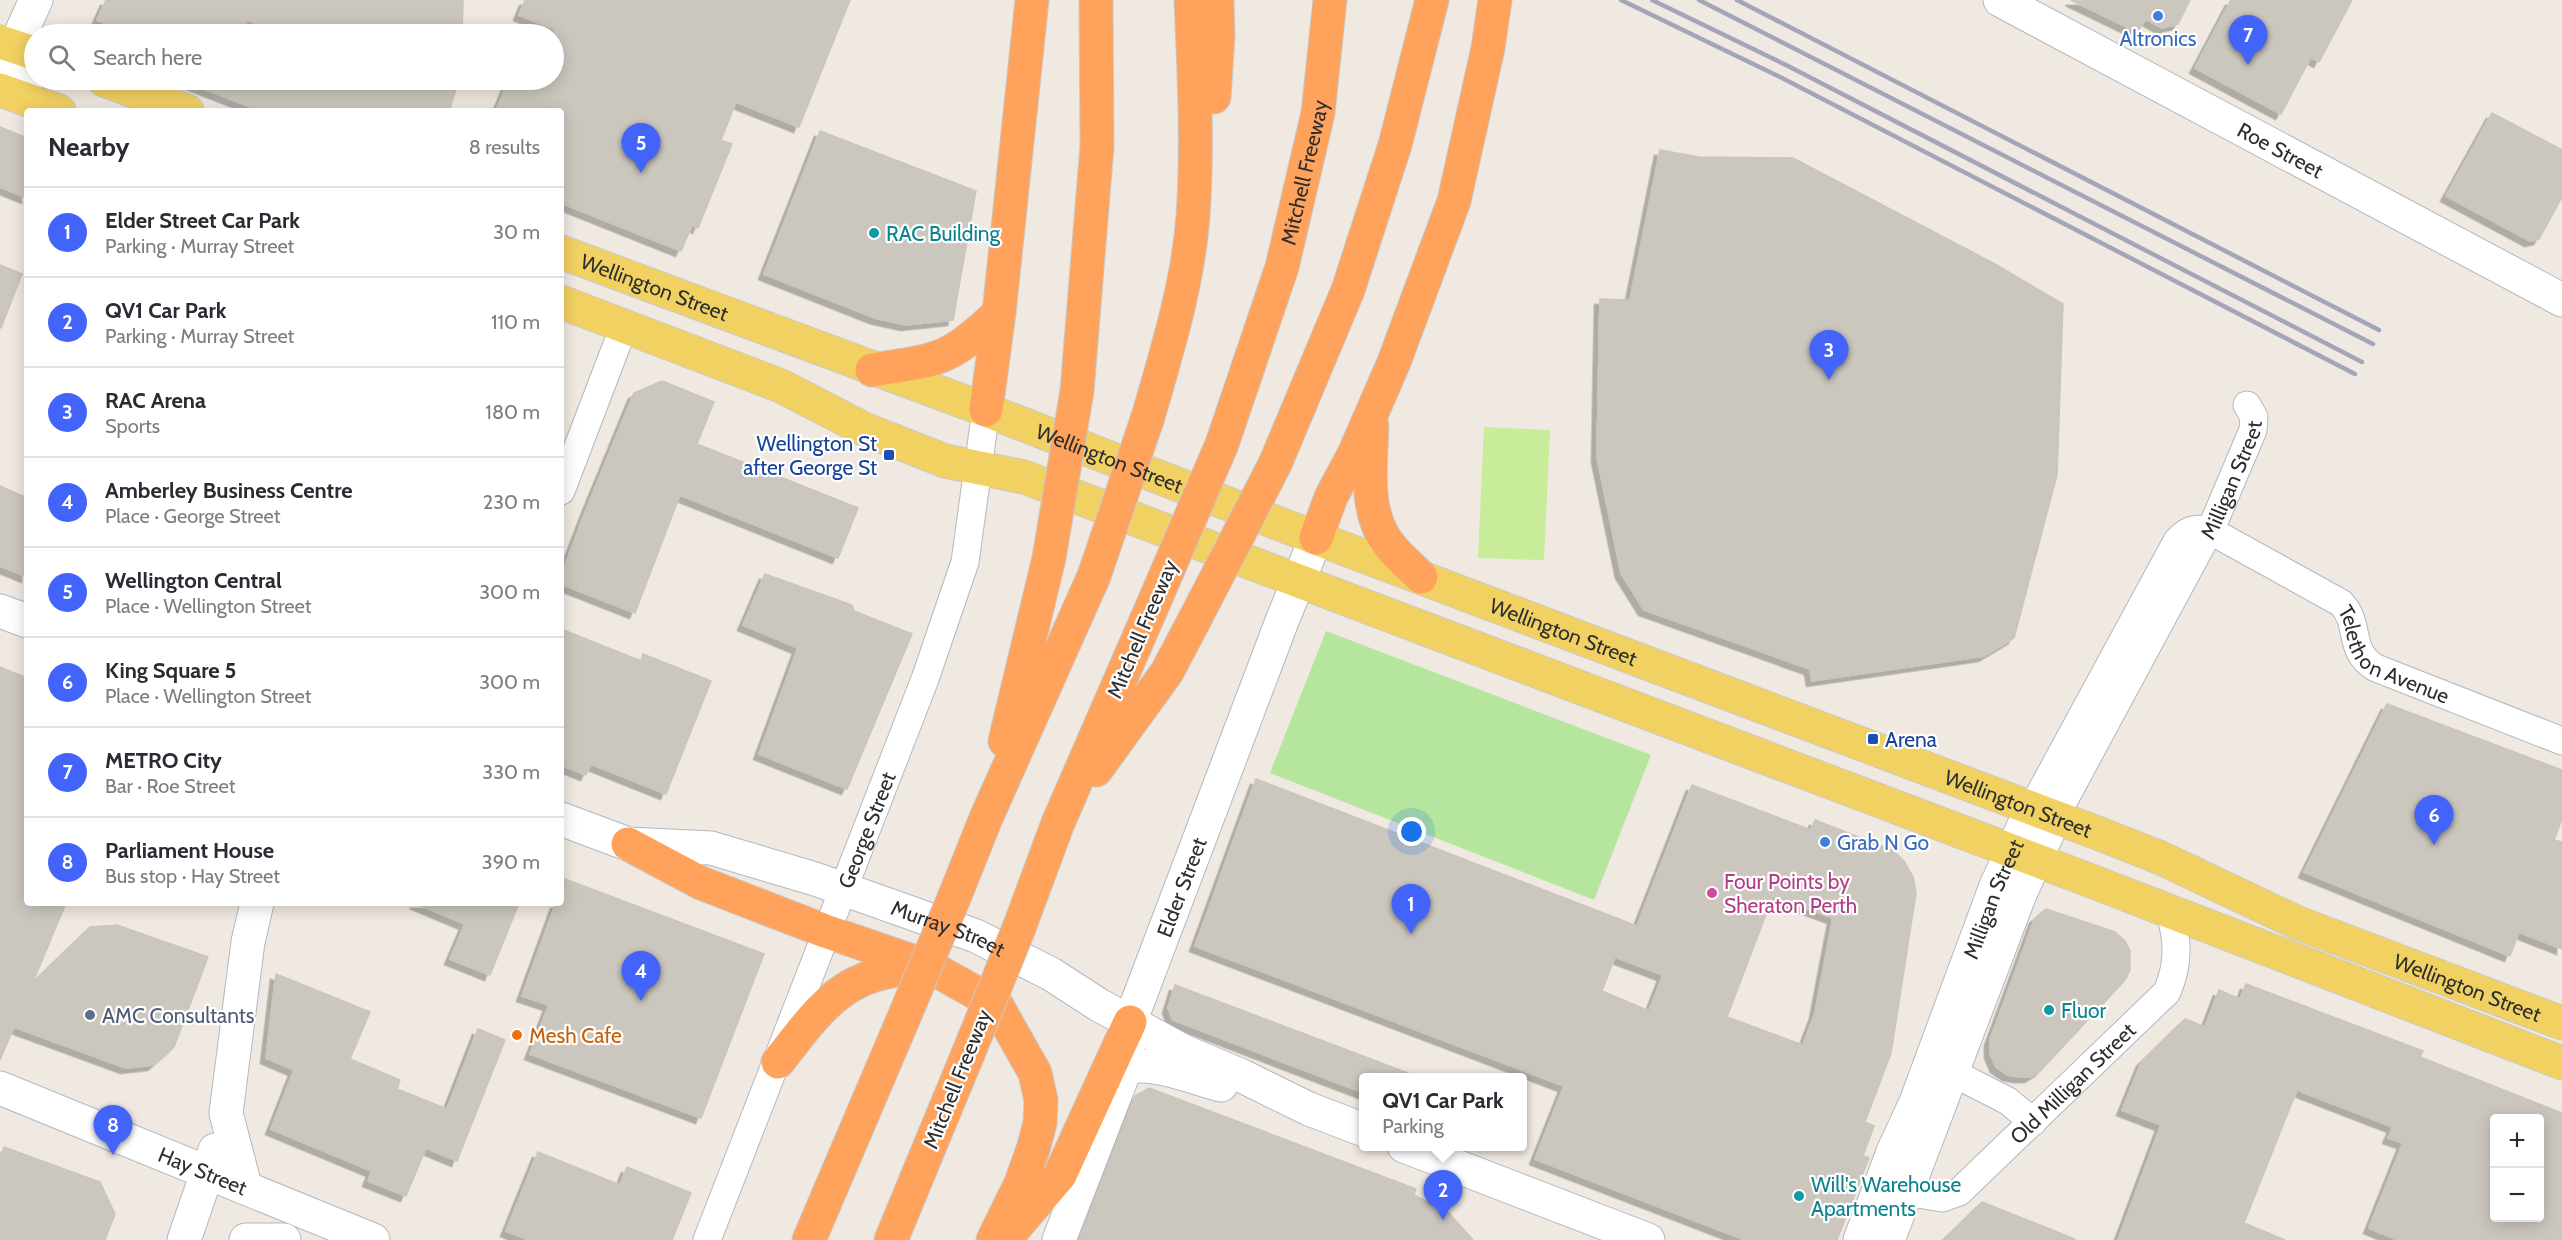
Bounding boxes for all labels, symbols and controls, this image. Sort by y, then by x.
marker: Altronics [2151,9,2165,23]
pin: 7 [2228,16,2268,65]
search box [24,24,564,90]
place label: Altronics [2119,26,2197,51]
icon: search [45,41,78,74]
text: Search here [93,44,202,71]
street label: Mitchell Freeway [1275,98,1332,247]
street label: Roe Street [2233,117,2328,183]
pin: 5 [622,124,660,173]
text: Nearby [48,131,129,163]
text: 8 results [469,135,540,159]
text: Elder Street Car Park [105,207,300,234]
text: 1 [64,220,71,244]
text: 30 m [493,220,540,244]
place label: RAC Building [886,221,1001,246]
marker: RAC Building [867,226,881,240]
text: Parking · Murray Street [105,234,294,258]
street label: Wellington Street [577,248,732,326]
text: QV1 Car Park [105,297,226,324]
text: 2 [62,310,73,334]
text: 110 m [491,310,540,334]
text: Parking · Murray Street [105,324,294,348]
pin: 3 [1810,330,1848,380]
text: RAC Arena [105,387,206,414]
text: 3 [62,400,73,424]
text: 180 m [485,400,540,424]
text: Sports [105,414,160,438]
street label: Wellington Street [1033,418,1187,498]
street label: Milligan Street [2195,420,2266,543]
place label: Wellington St after George St [743,431,877,480]
marker: Wellington St after George St [882,448,896,462]
text: Amberley Business Centre [105,477,353,504]
text: 4 [61,490,74,514]
text: 230 m [483,490,540,514]
text: Place · George Street [105,504,280,528]
street label: Mitchell Freeway [1102,556,1183,702]
text: Wellington Central [105,567,282,594]
text: 5 [62,580,73,604]
text: 300 m [479,580,540,604]
street label: Wellington Street [1486,592,1641,671]
text: Place · Wellington Street [105,594,312,618]
street label: Telethon Avenue [2334,600,2453,708]
text: King Square 5 [105,657,236,684]
text: 6 [62,670,73,694]
text: 300 m [479,670,540,694]
text: Place · Wellington Street [105,684,312,708]
place label: Arena [1885,727,1937,752]
marker: Arena [1866,732,1880,746]
text: METRO City [105,747,222,774]
text: 7 [62,760,73,784]
text: 330 m [482,760,540,784]
street label: Wellington Street [1941,764,2095,842]
street label: George Street [832,768,900,892]
text: Bar · Roe Street [105,774,235,798]
pin: 6 [2414,796,2454,845]
your location [1397,817,1426,846]
place label: Grab N Go [1837,830,1929,855]
street label: Elder Street [1151,834,1211,940]
marker: Grab N Go [1818,835,1832,849]
street label: Milligan Street [1958,835,2028,962]
text: Parliament House [105,837,274,864]
text: 8 [61,850,74,874]
text: 390 m [482,850,540,874]
text: Bus stop · Hay Street [105,864,280,888]
place label: Four Points by Sheraton Perth [1724,869,1857,918]
pin: 1 [1392,884,1430,934]
marker: Four Points by Sheraton Perth [1705,886,1719,900]
street label: Murray Street [888,895,1009,961]
street label: Wellington Street [2391,948,2545,1026]
pin: 4 [622,952,660,1001]
place label: Fluor [2061,998,2106,1023]
place label: AMC Consultants [102,1003,255,1028]
marker: Fluor [2042,1003,2056,1017]
street label: Mitchell Freeway [918,1005,996,1152]
marker: AMC Consultants [83,1008,97,1022]
street label: Old Milligan Street [2005,1017,2140,1149]
place label: Mesh Cafe [529,1023,622,1048]
marker: Mesh Cafe [510,1028,524,1042]
popup [1359,1073,1527,1151]
text: QV1 Car Park [1382,1087,1504,1114]
pin: 8 [94,1106,132,1155]
text: Parking [1382,1114,1444,1138]
map controls [2490,1114,2544,1222]
button: + [2490,1114,2544,1168]
street label: Hay Street [155,1141,251,1200]
button: − [2490,1168,2544,1222]
pin: 2 [1424,1170,1462,1220]
place label: Will's Warehouse Apartments [1811,1172,1962,1221]
marker: Will's Warehouse Apartments [1792,1189,1806,1203]

